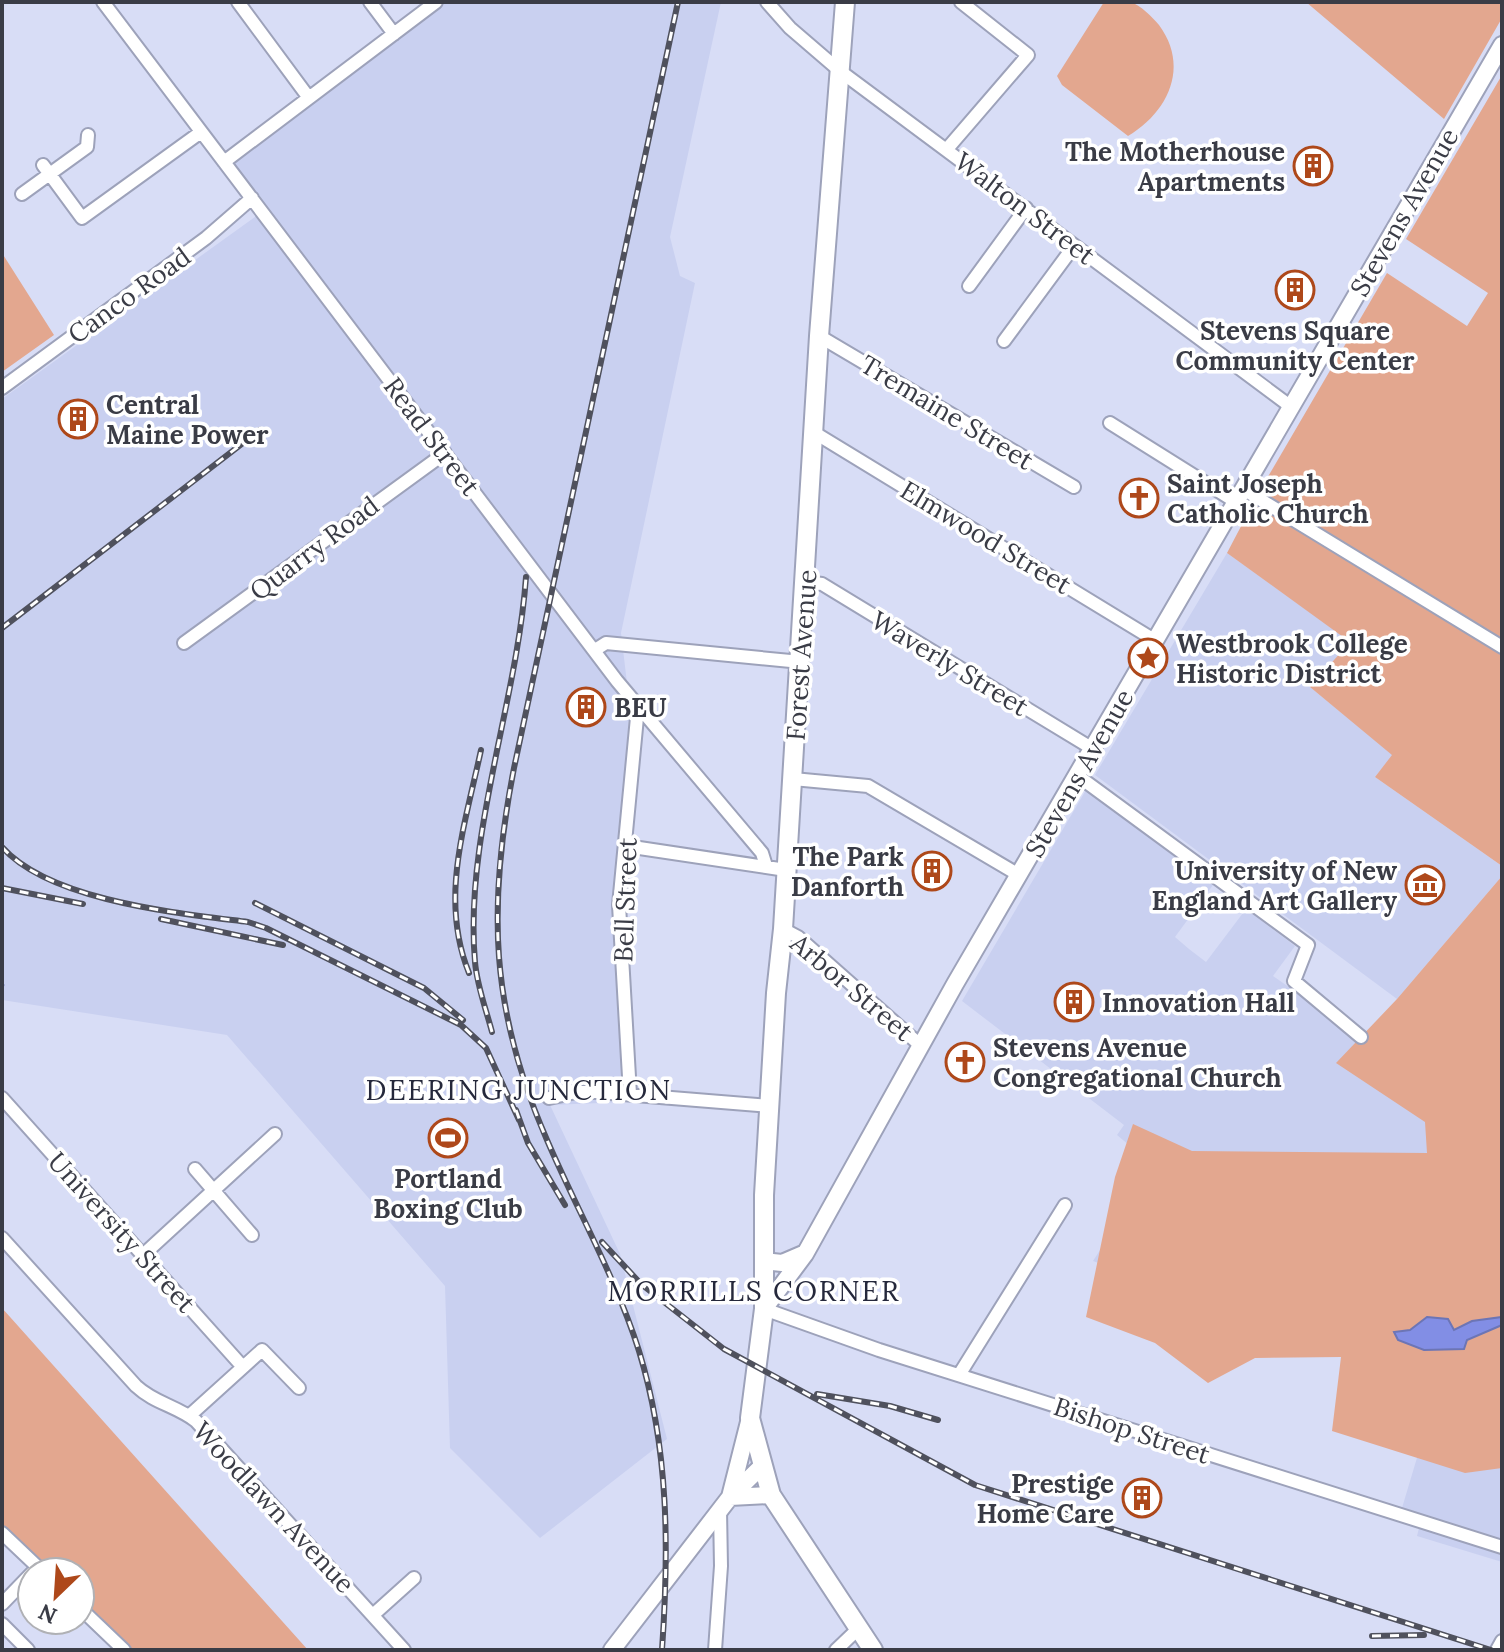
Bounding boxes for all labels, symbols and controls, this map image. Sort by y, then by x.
street label: Stevens Avenue [1343,122,1465,302]
place label: The Motherhouse Apartments [1065,135,1285,198]
street label: Walton Street [948,145,1102,271]
building icon: The Motherhouse Apartments [1292,145,1334,187]
street label: Canco Road [61,239,197,351]
building icon: Stevens Square Community Center [1274,269,1316,311]
place label: Stevens Square Community Center [1176,314,1415,377]
street label: Tremaine Street [855,347,1039,477]
street label: Read Street [377,370,487,502]
place label: Central Maine Power [106,388,269,451]
building icon: Central Maine Power [57,398,99,440]
place label: Saint Joseph Catholic Church [1167,467,1369,530]
street label: Elmwood Street [895,473,1077,601]
church icon: Saint Joseph Catholic Church [1118,477,1160,519]
street label: Quarry Road [243,489,385,607]
street label: Forest Avenue [779,568,823,742]
street label: Waverly Street [865,603,1035,723]
place label: Westbrook College Historic District [1176,627,1408,690]
place icon: Westbrook College Historic District [1127,637,1169,679]
street label: Stevens Avenue [1018,683,1140,863]
building icon: BEU [565,686,607,728]
place label: BEU [614,691,667,724]
street label: Bell Street [606,837,644,963]
place label: The Park Danforth [791,840,904,903]
building icon: The Park Danforth [911,850,953,892]
place label: University of New England Art Gallery [1151,854,1398,917]
museum icon: University of New England Art Gallery [1404,864,1446,906]
street label: Arbor Street [783,926,920,1048]
building icon: Innovation Hall [1053,981,1095,1023]
place label: Innovation Hall [1102,986,1295,1019]
place label: Stevens Avenue Congregational Church [993,1031,1282,1094]
church icon: Stevens Avenue Congregational Church [944,1041,986,1083]
district label: DEERING JUNCTION [366,1072,672,1108]
sports icon: Portland Boxing Club [427,1117,469,1159]
street label: University Street [41,1145,203,1319]
place label: Portland Boxing Club [373,1162,523,1225]
district label: MORRILLS CORNER [607,1273,901,1309]
street label: Bishop Street [1050,1389,1214,1471]
street label: Woodlawn Avenue [186,1414,362,1600]
place label: Prestige Home Care [976,1467,1114,1530]
building icon: Prestige Home Care [1121,1477,1163,1519]
north arrow [16,1556,96,1636]
text: N [34,1598,61,1630]

